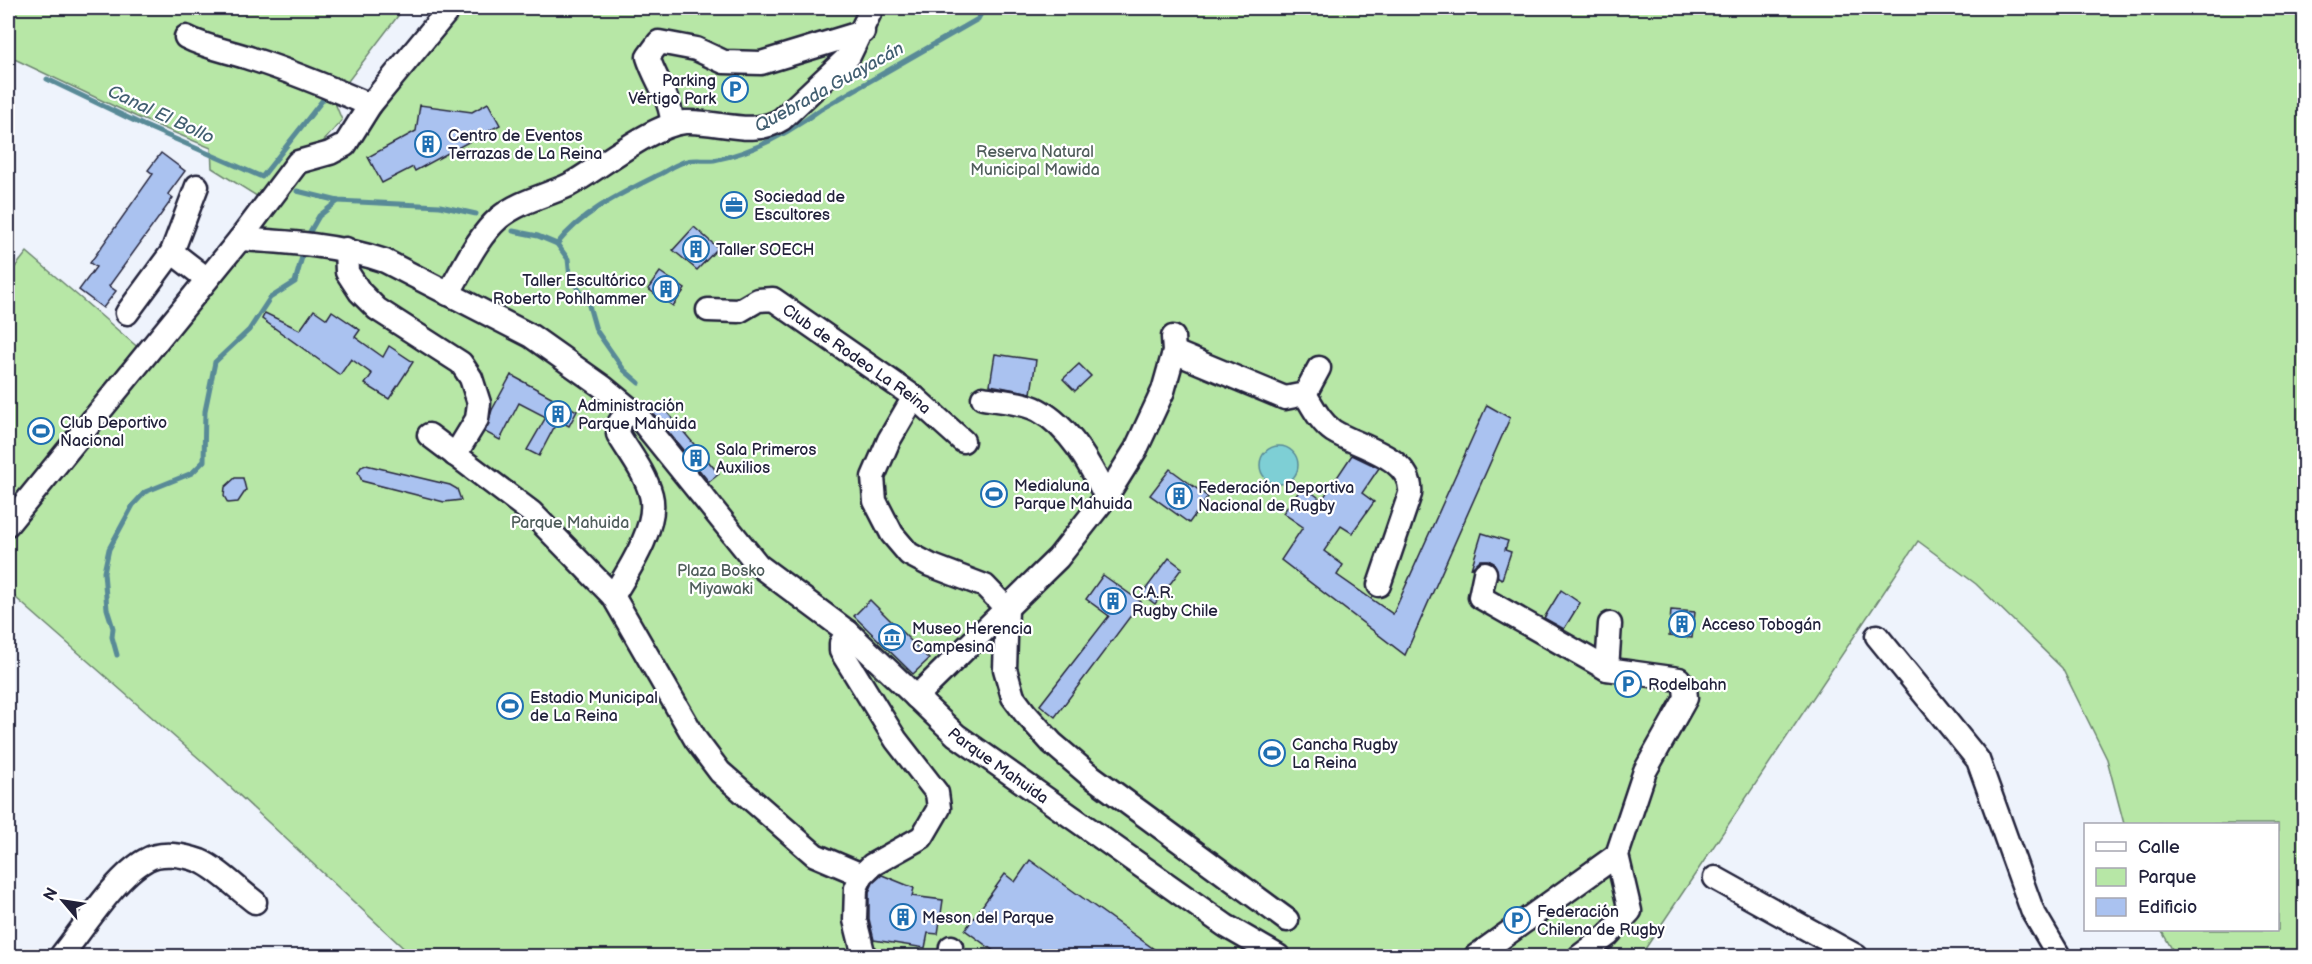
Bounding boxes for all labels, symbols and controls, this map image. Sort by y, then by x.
water label: Quebrada Guayacán [751,38,908,137]
place label: Parking Vértigo Park [628,72,716,109]
parking icon: Parking Vértigo Park [720,74,750,104]
water label: Canal El Bollo [104,81,217,148]
place label: Centro de Eventos Terrazas de La Reina [448,127,602,164]
building icon: Centro de Eventos Terrazas de La Reina [413,129,443,159]
park label: Reserva Natural Municipal Mawida [970,143,1100,180]
place label: Sociedad de Escultores [754,188,845,225]
office icon: Sociedad de Escultores [719,190,749,220]
building icon: Taller SOECH [681,234,711,264]
place label: Taller SOECH [716,241,815,260]
place label: Taller Escultórico Roberto Pohlhammer [493,272,646,309]
building icon: Taller Escultórico Roberto Pohlhammer [651,274,681,304]
street label: Club de Rodeo La Reina [778,301,934,419]
place label: Administración Parque Mahuida [578,397,697,434]
building icon: Administración Parque Mahuida [543,399,573,429]
place label: Club Deportivo Nacional [60,414,167,451]
sports icon: Club Deportivo Nacional [26,416,56,446]
place label: Sala Primeros Auxilios [716,441,816,478]
building icon: Sala Primeros Auxilios [681,443,711,473]
place label: Medialuna Parque Mahuida [1014,477,1133,514]
sports icon: Medialuna Parque Mahuida [979,479,1009,509]
place label: Federación Deportiva Nacional de Rugby [1198,479,1354,516]
building icon: Federación Deportiva Nacional de Rugby [1164,481,1194,511]
park label: Parque Mahuida [511,514,629,533]
park label: Plaza Bosko Miyawaki [677,562,765,599]
place label: C.A.R. Rugby Chile [1132,584,1218,621]
building icon: C.A.R. Rugby Chile [1098,586,1128,616]
building icon: Acceso Tobogán [1667,609,1697,639]
place label: Acceso Tobogán [1702,616,1821,635]
place label: Museo Herencia Campesina [912,620,1032,657]
museum icon: Museo Herencia Campesina [877,622,907,652]
parking icon: Rodelbahn [1613,669,1643,699]
place label: Rodelbahn [1648,676,1727,695]
place label: Estadio Municipal de La Reina [530,689,658,726]
sports icon: Estadio Municipal de La Reina [495,691,525,721]
street label: Parque Mahuida [943,724,1052,808]
place label: Cancha Rugby La Reina [1292,736,1399,773]
sports icon: Cancha Rugby La Reina [1257,738,1287,768]
legend [2084,823,2279,931]
text: Calle [2138,837,2180,858]
text: Parque [2138,867,2196,888]
north arrow [33,871,93,931]
text: N [40,885,62,904]
text: Edificio [2138,897,2197,918]
building icon: Meson del Parque [888,902,918,932]
place label: Federación Chilena de Rugby [1537,903,1666,940]
parking icon: Federación Chilena de Rugby [1502,905,1532,935]
place label: Meson del Parque [922,909,1054,928]

